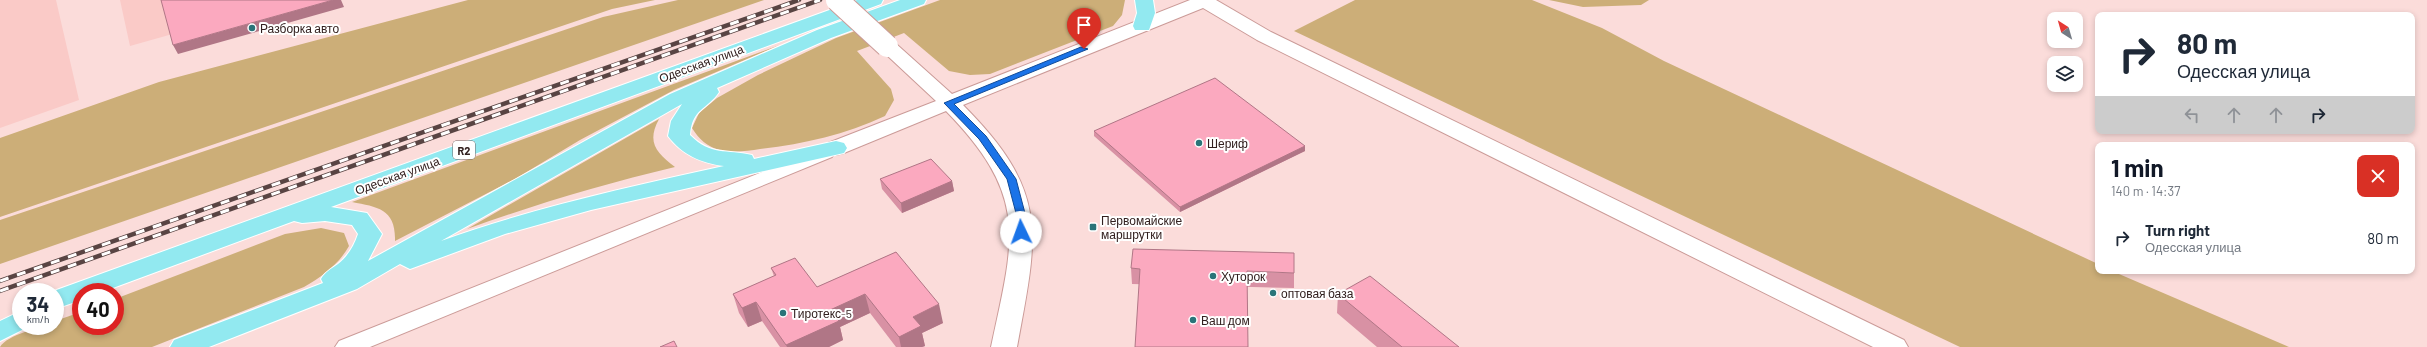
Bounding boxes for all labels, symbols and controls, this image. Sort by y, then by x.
pin [1067,8,1101,49]
north arrow [2047,12,2083,48]
map controls [2047,12,2083,92]
icon: arrive [1073,14,1095,36]
place label: Разборка авто [260,21,339,36]
marker: Разборка авто [247,23,257,33]
text: 80 m [2177,26,2237,60]
icon: right [2111,28,2163,80]
street label: Одесская улица [657,41,746,86]
button: layers [2047,56,2083,92]
text: Одесская улица [2177,60,2310,82]
icon: left [2181,104,2203,126]
icon: ahead [2223,104,2245,126]
icon: ahead [2265,104,2287,126]
icon: right [2307,104,2329,126]
place label: Шериф [1207,136,1248,151]
marker: Шериф [1194,138,1204,148]
road number: R2 [453,141,475,159]
street label: Одесская улица [353,153,442,198]
text: 1 min [2111,153,2164,182]
button: close [2357,155,2399,197]
text: 140 m · 14:37 [2111,183,2180,199]
position arrow [1000,211,1042,253]
place label: Первомайские маршрутки [1101,213,1182,242]
text: Turn right [2145,221,2210,239]
marker: Первомайские маршрутки [1088,222,1098,232]
icon: right [2111,227,2133,249]
text: 80 m [2367,229,2399,247]
text: Одесская улица [2145,239,2241,255]
place label: Хуторок [1221,269,1266,284]
marker: Хуторок [1208,271,1218,281]
speed limit sign: 40 [72,283,124,335]
place label: оптовая база [1281,286,1354,300]
marker: оптовая база [1268,288,1278,298]
text: 34 [27,292,49,316]
place label: Тиротекс-5 [791,306,852,321]
marker: Тиротекс-5 [778,308,788,318]
text: km/h [27,313,49,325]
place label: Ваш дом [1201,313,1250,328]
marker: Ваш дом [1188,315,1198,325]

